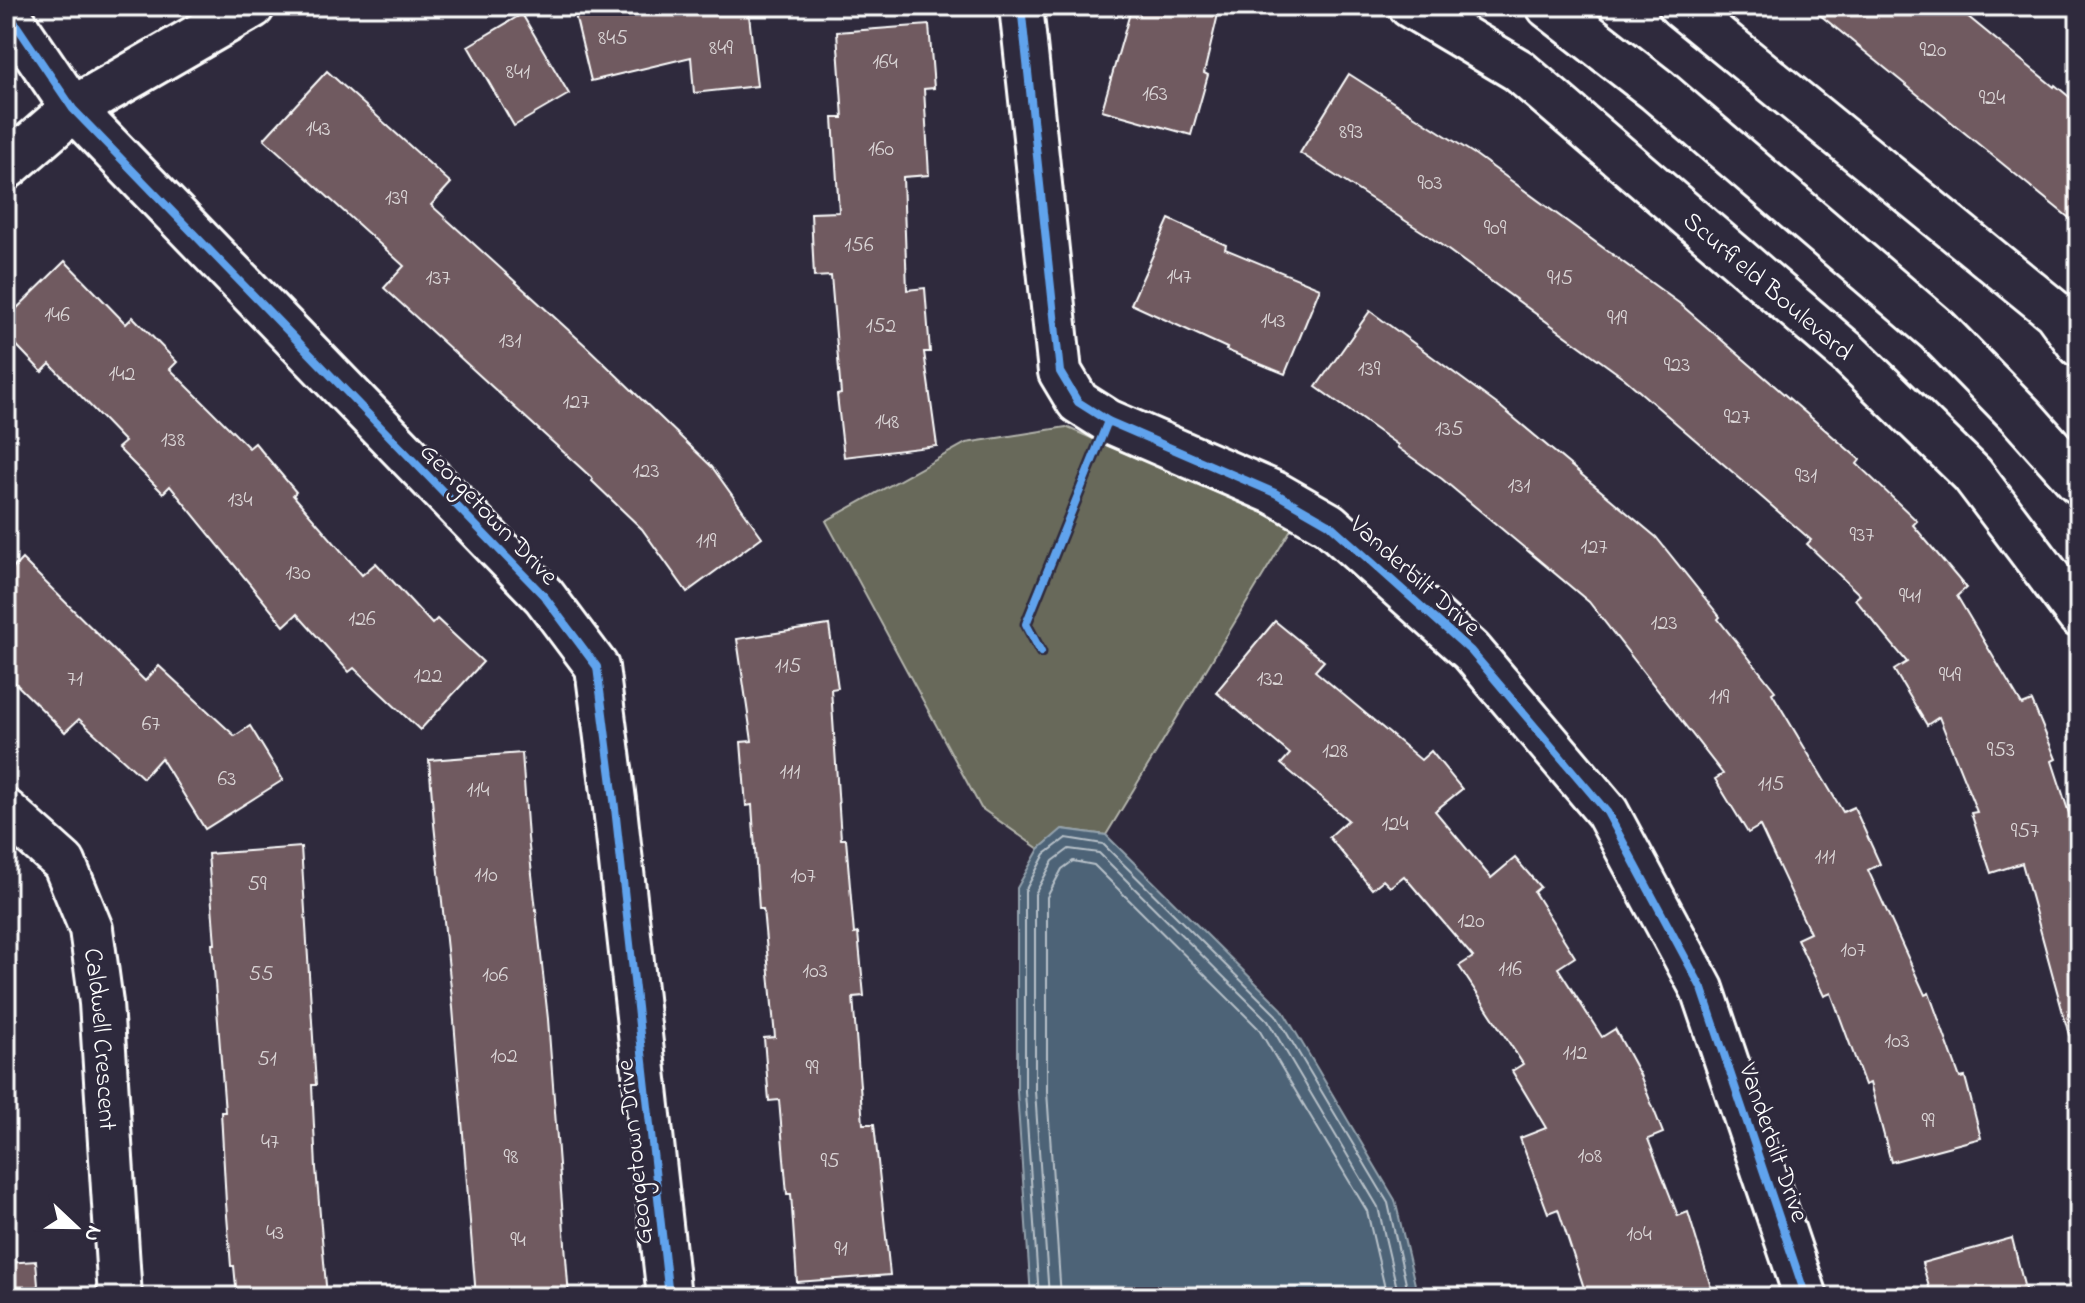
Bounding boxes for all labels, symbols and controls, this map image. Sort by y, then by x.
house number: 845 [598,23,628,55]
house number: 849 [709,33,733,65]
house number: 920 [1919,35,1947,67]
house number: 164 [872,47,898,79]
house number: 841 [506,57,530,89]
house number: 163 [1142,79,1168,111]
house number: 924 [1979,83,2005,115]
house number: 143 [305,114,331,146]
house number: 893 [1339,117,1363,149]
house number: 160 [868,134,894,166]
house number: 903 [1417,168,1443,200]
house number: 139 [385,183,408,215]
street label: Scurfield Boulevard [1673,203,1861,372]
house number: 909 [1484,213,1507,245]
house number: 156 [844,230,874,262]
house number: 147 [1166,262,1192,294]
house number: 137 [425,263,451,295]
house number: 915 [1547,263,1573,295]
house number: 146 [44,300,70,332]
house number: 919 [1607,303,1627,335]
house number: 143 [1260,306,1286,338]
house number: 152 [866,311,896,343]
house number: 131 [498,326,522,358]
house number: 923 [1664,350,1690,382]
house number: 139 [1358,354,1381,386]
house number: 142 [109,359,136,391]
house number: 127 [563,387,590,419]
house number: 927 [1724,402,1750,434]
house number: 148 [875,407,899,439]
house number: 135 [1435,414,1463,446]
house number: 138 [161,425,185,457]
street label: Georgetown Drive [410,435,566,595]
house number: 123 [632,456,660,488]
house number: 931 [1795,461,1817,493]
house number: 131 [1507,471,1531,503]
house number: 134 [227,485,253,517]
street label: Vanderbilt Drive [1339,507,1489,647]
house number: 937 [1850,520,1874,552]
house number: 119 [696,526,717,558]
house number: 127 [1581,532,1608,564]
house number: 130 [285,558,311,590]
house number: 941 [1899,581,1921,613]
house number: 126 [348,604,376,636]
house number: 123 [1650,608,1678,640]
house number: 115 [775,651,801,683]
house number: 949 [1939,660,1962,692]
house number: 122 [414,661,442,693]
house number: 71 [67,664,83,696]
house number: 132 [1256,664,1284,696]
house number: 119 [1709,682,1730,714]
house number: 67 [142,709,160,741]
house number: 953 [1987,735,2015,767]
house number: 128 [1322,736,1348,768]
house number: 111 [780,757,801,789]
house number: 63 [218,764,236,796]
house number: 115 [1758,769,1784,801]
house number: 114 [466,775,490,807]
house number: 124 [1382,809,1409,841]
house number: 957 [2011,816,2039,848]
house number: 111 [1815,842,1836,874]
house number: 110 [474,860,498,892]
house number: 107 [790,861,816,893]
house number: 59 [247,869,267,901]
house number: 120 [1457,906,1485,938]
house number: 107 [1840,935,1866,967]
street label: Caldwell Crescent [72,946,125,1132]
house number: 116 [1498,954,1522,986]
house number: 103 [802,956,828,988]
house number: 55 [248,959,274,991]
house number: 106 [482,960,508,992]
house number: 103 [1884,1026,1910,1058]
house number: 112 [1563,1038,1588,1070]
house number: 102 [490,1041,518,1073]
house number: 51 [257,1044,277,1076]
house number: 99 [805,1053,819,1085]
street label: Georgetown Drive [607,1057,665,1246]
street label: Vanderbilt Drive [1727,1058,1817,1228]
house number: 99 [1921,1106,1935,1138]
house number: 47 [261,1127,279,1159]
house number: 108 [1578,1141,1602,1173]
house number: 98 [504,1142,518,1174]
house number: 95 [820,1146,840,1178]
north arrow [36,1187,116,1267]
house number: 43 [266,1218,284,1250]
house number: 104 [1626,1219,1652,1251]
text: N [74,1220,109,1246]
house number: 94 [510,1225,526,1257]
house number: 91 [834,1234,848,1266]

